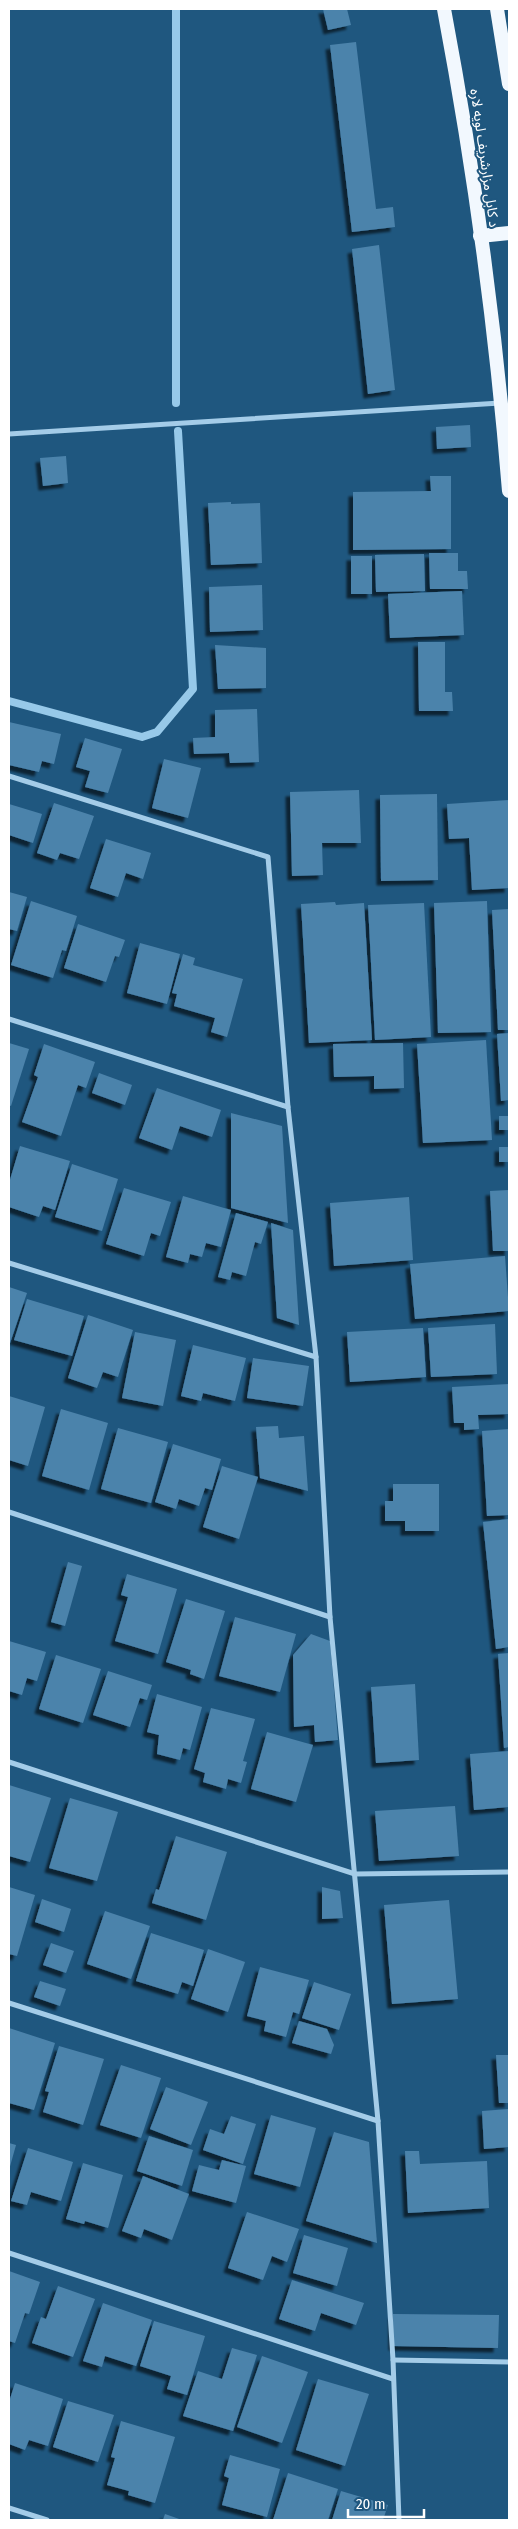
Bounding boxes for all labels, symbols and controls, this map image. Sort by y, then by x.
street label: د کابل مزارشریف لویه لاره [466,88,503,229]
scale bar [348,2486,424,2518]
text: 20 m [356,2495,386,2513]

